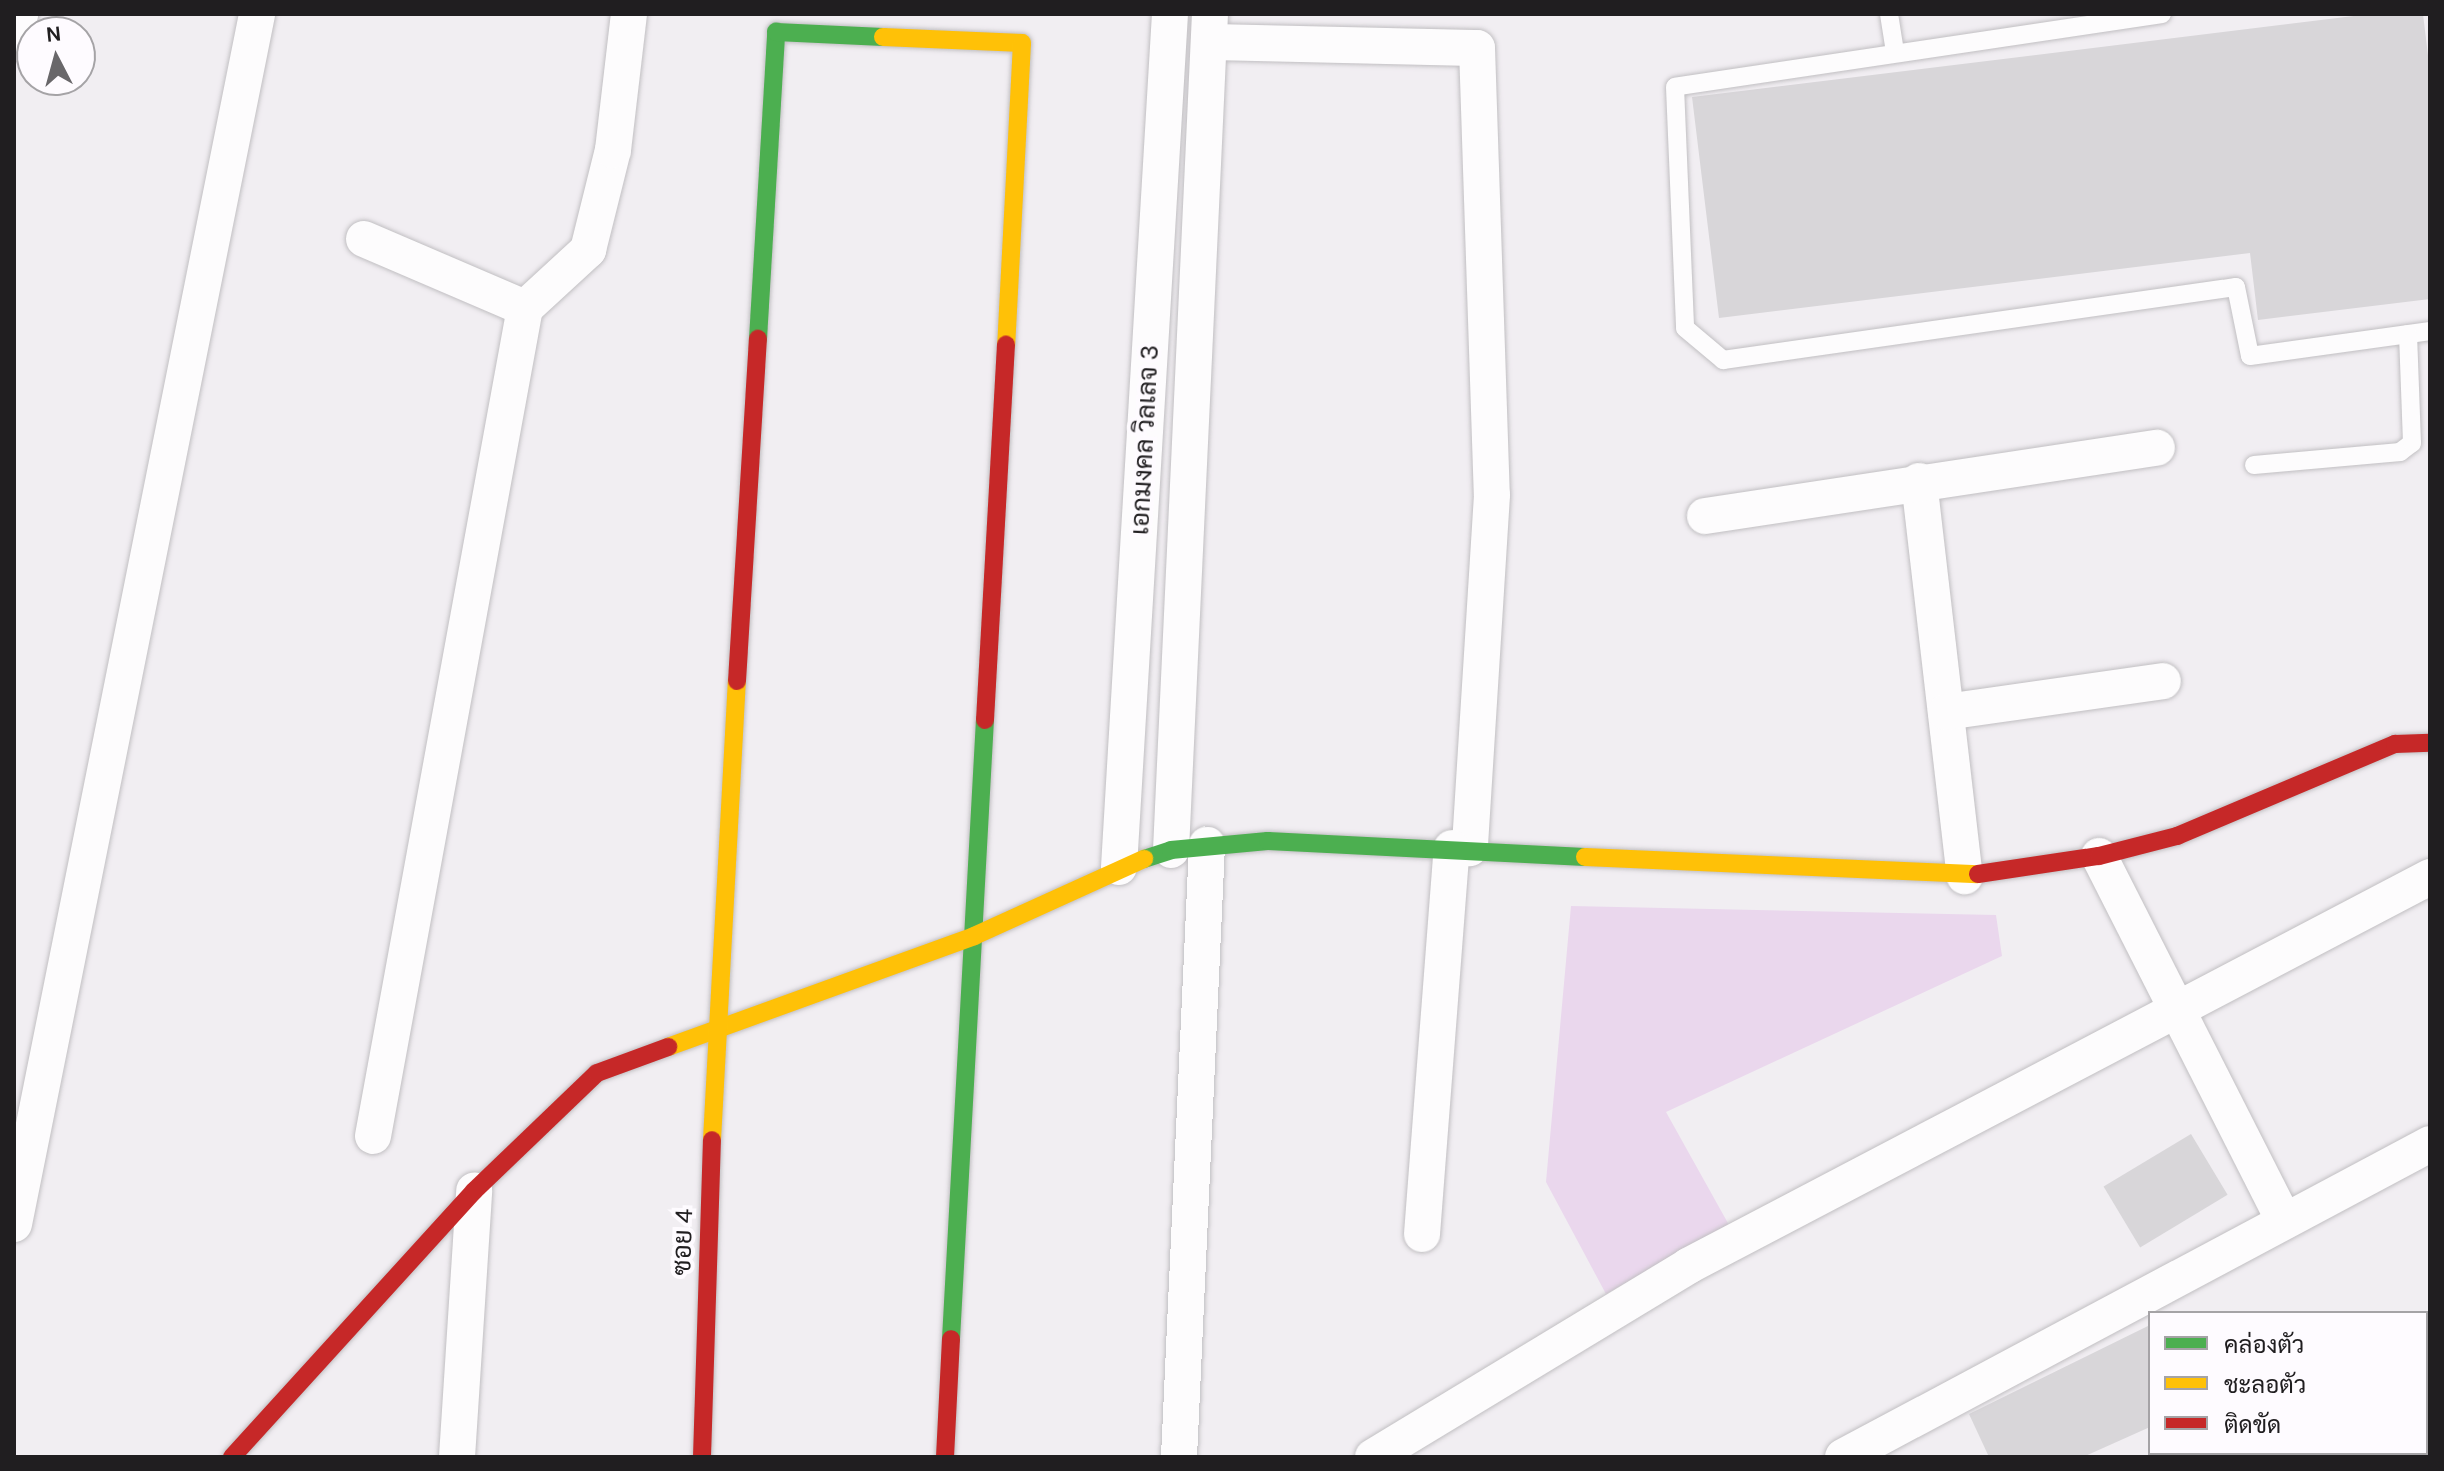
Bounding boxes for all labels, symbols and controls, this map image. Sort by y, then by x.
north arrow [16,16,96,96]
text: N [44,20,63,48]
street label: เอกมงคล วิลเลจ 3 [1124,344,1166,536]
street label: ซอย 4 [666,1208,700,1276]
legend [2148,1311,2428,1455]
text: คล่องตัว [2224,1331,2304,1359]
text: ชะลอตัว [2224,1371,2306,1399]
text: ติดขัด [2224,1411,2281,1439]

